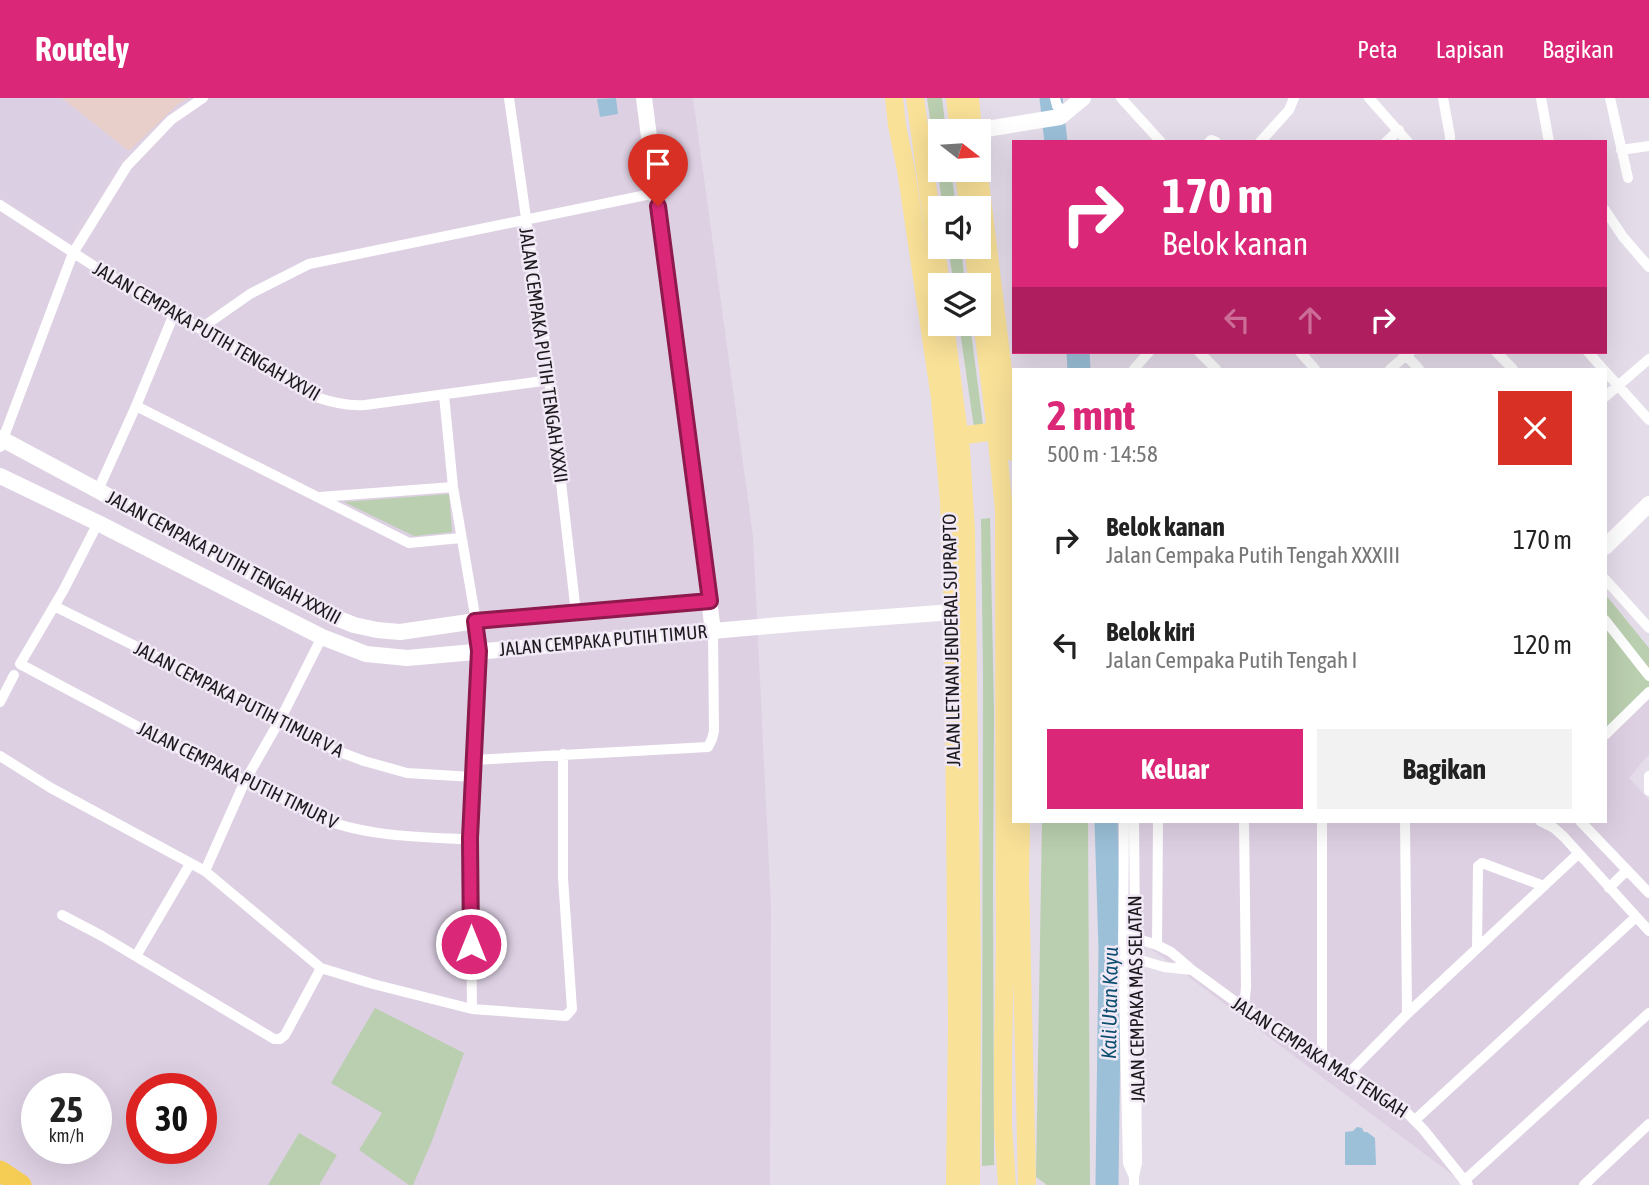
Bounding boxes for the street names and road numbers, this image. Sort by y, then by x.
street label: JALAN CEMPAKA PUTIH TENGAH XXXII [515,226,573,484]
street label: JALAN CEMPAKA PUTIH TENGAH XXVII [90,257,324,405]
street label: JALAN CEMPAKA PUTIH TENGAH XXXIII [103,486,345,628]
street label: JALAN LETNAN JENDERAL SUPRAPTO [938,514,964,766]
street label: JALAN CEMPAKA PUTIH TIMUR [498,620,708,660]
street label: JALAN CEMPAKA PUTIH TIMUR V A [131,637,348,762]
street label: JALAN CEMPAKA PUTIH TIMUR V [134,717,342,833]
street label: JALAN CEMPAKA MAS SELATAN [1123,895,1149,1103]
street label: JALAN CEMPAKA MAS TENGAH [1228,992,1412,1122]

